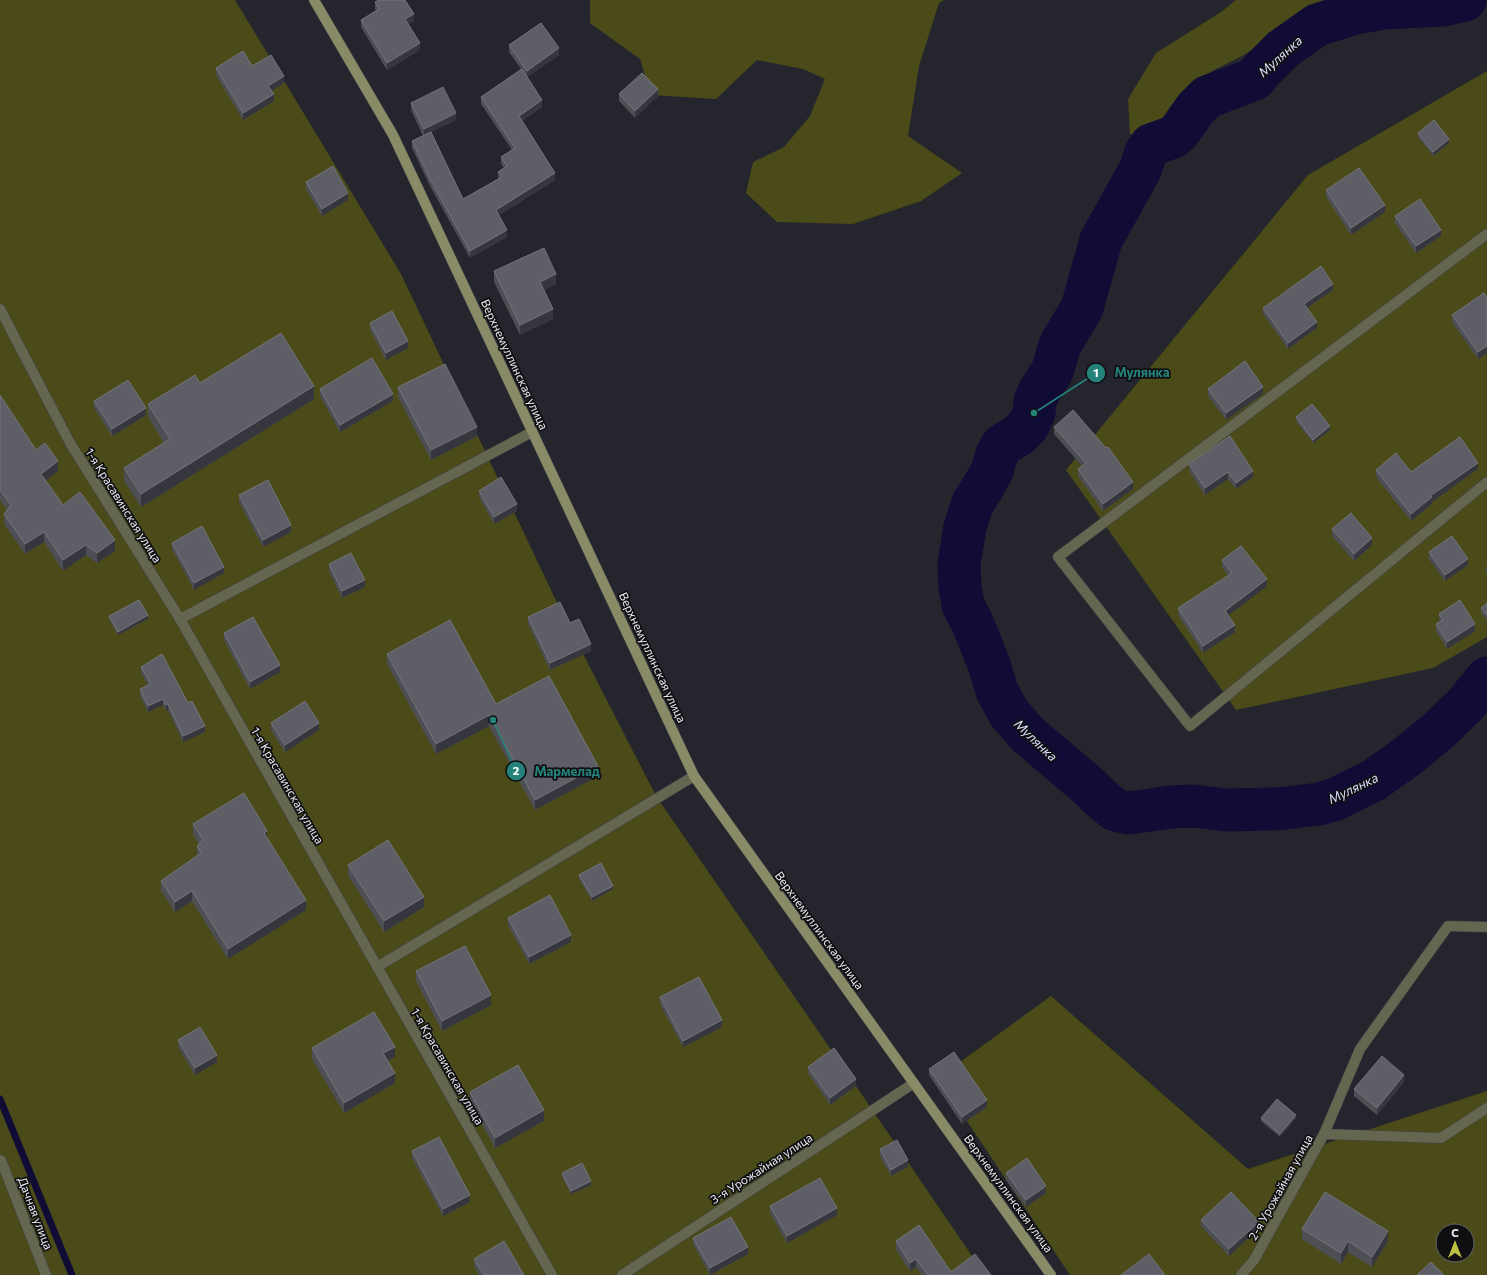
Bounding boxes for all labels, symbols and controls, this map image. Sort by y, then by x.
water label: Мулянка [1255,32,1306,80]
street label: Верхнемуллинская улица [479,297,551,431]
callout: Мулянка [1086,360,1177,385]
text: Мулянка [1114,364,1170,380]
text: 1 [1093,365,1099,379]
street label: 1-я Красавинская улица [83,445,165,565]
street label: Верхнемуллинская улица [617,590,689,724]
water label: Мулянка [1011,716,1061,765]
street label: 1-я Красавинская улица [249,724,327,846]
callout: Мармелад [506,759,608,784]
text: 2 [513,763,520,777]
text: Мармелад [534,763,600,779]
water label: Мулянка [1325,769,1381,807]
street label: Верхнемуллинская улица [773,868,867,992]
street label: 1-я Красавинская улица [409,1005,487,1127]
street label: 3-я Урожайная улица [707,1130,815,1206]
street label: Верхнемуллинская улица [962,1131,1056,1255]
street label: 2-я Урожайная улица [1245,1132,1315,1242]
street label: Дачная улица [16,1175,56,1251]
north arrow [1435,1223,1475,1263]
text: С [1451,1226,1459,1239]

